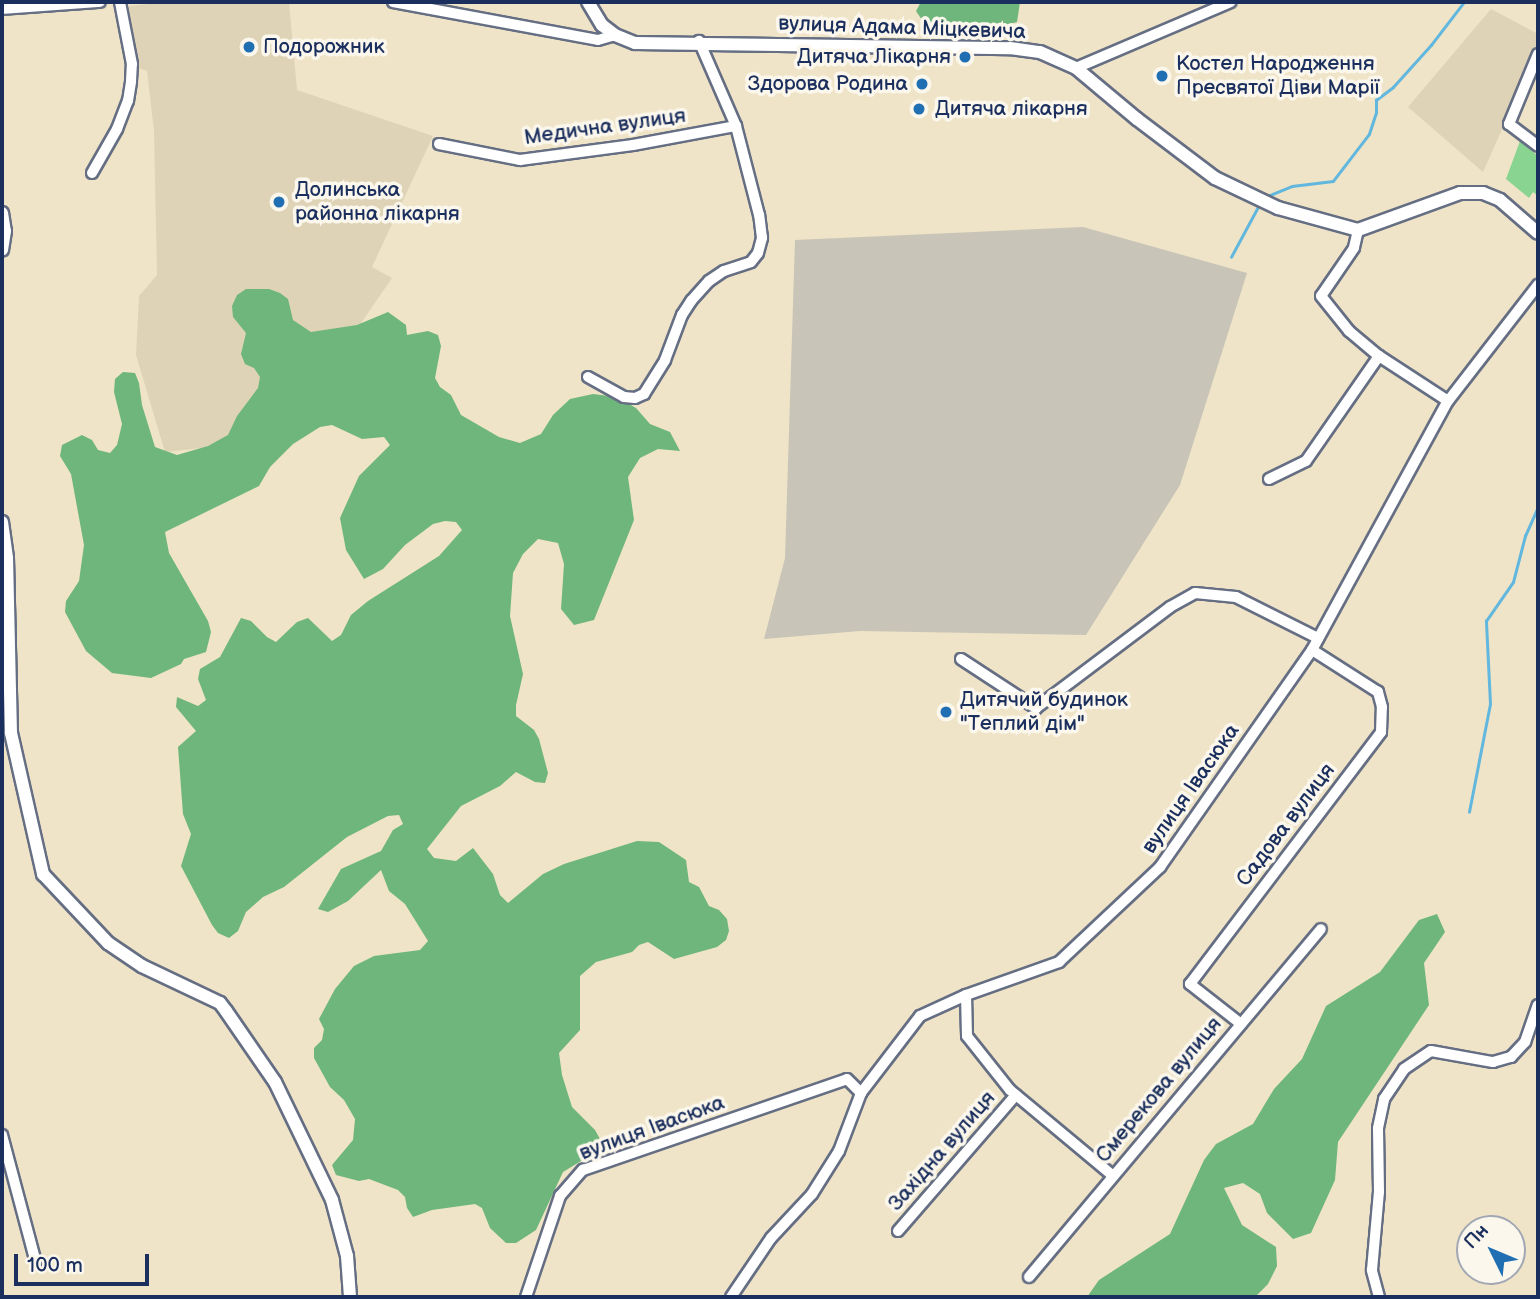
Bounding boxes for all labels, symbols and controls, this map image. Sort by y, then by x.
street label: вулиця Адама Міцкевича [778,11,1026,45]
place label: Подорожник [263,34,385,60]
marker: Подорожник [241,39,257,55]
place label: Дитяча Лікарня [797,44,951,70]
marker: Дитяча Лікарня [957,49,973,65]
place label: Костел Народження Пресвятої Діви Марії [1176,51,1380,101]
marker: Костел Народження Пресвятої Діви Марії [1154,68,1170,84]
place label: Здорова Родина [748,71,908,97]
marker: Здорова Родина [914,76,930,92]
place label: Дитяча лікарня [935,96,1088,122]
marker: Дитяча лікарня [909,99,929,119]
street label: Медична вулиця [523,103,687,151]
place label: Долинська районна лікарня [295,177,460,227]
marker: Долинська районна лікарня [269,192,289,212]
place label: Дитячий будинок "Теплий дім" [960,687,1128,737]
marker: Дитячий будинок "Теплий дім" [938,704,954,720]
street label: вулиця Івасюка [1137,719,1245,859]
street label: Садова вулиця [1231,758,1341,892]
street label: Смерекова вулиця [1091,1012,1227,1168]
street label: Західна вулиця [883,1086,1001,1216]
street label: вулиця Івасюка [576,1090,728,1166]
north arrow [1456,1215,1526,1285]
text: Пн [1460,1220,1494,1254]
scale bar [18,1240,152,1284]
text: 100 m [27,1253,83,1278]

